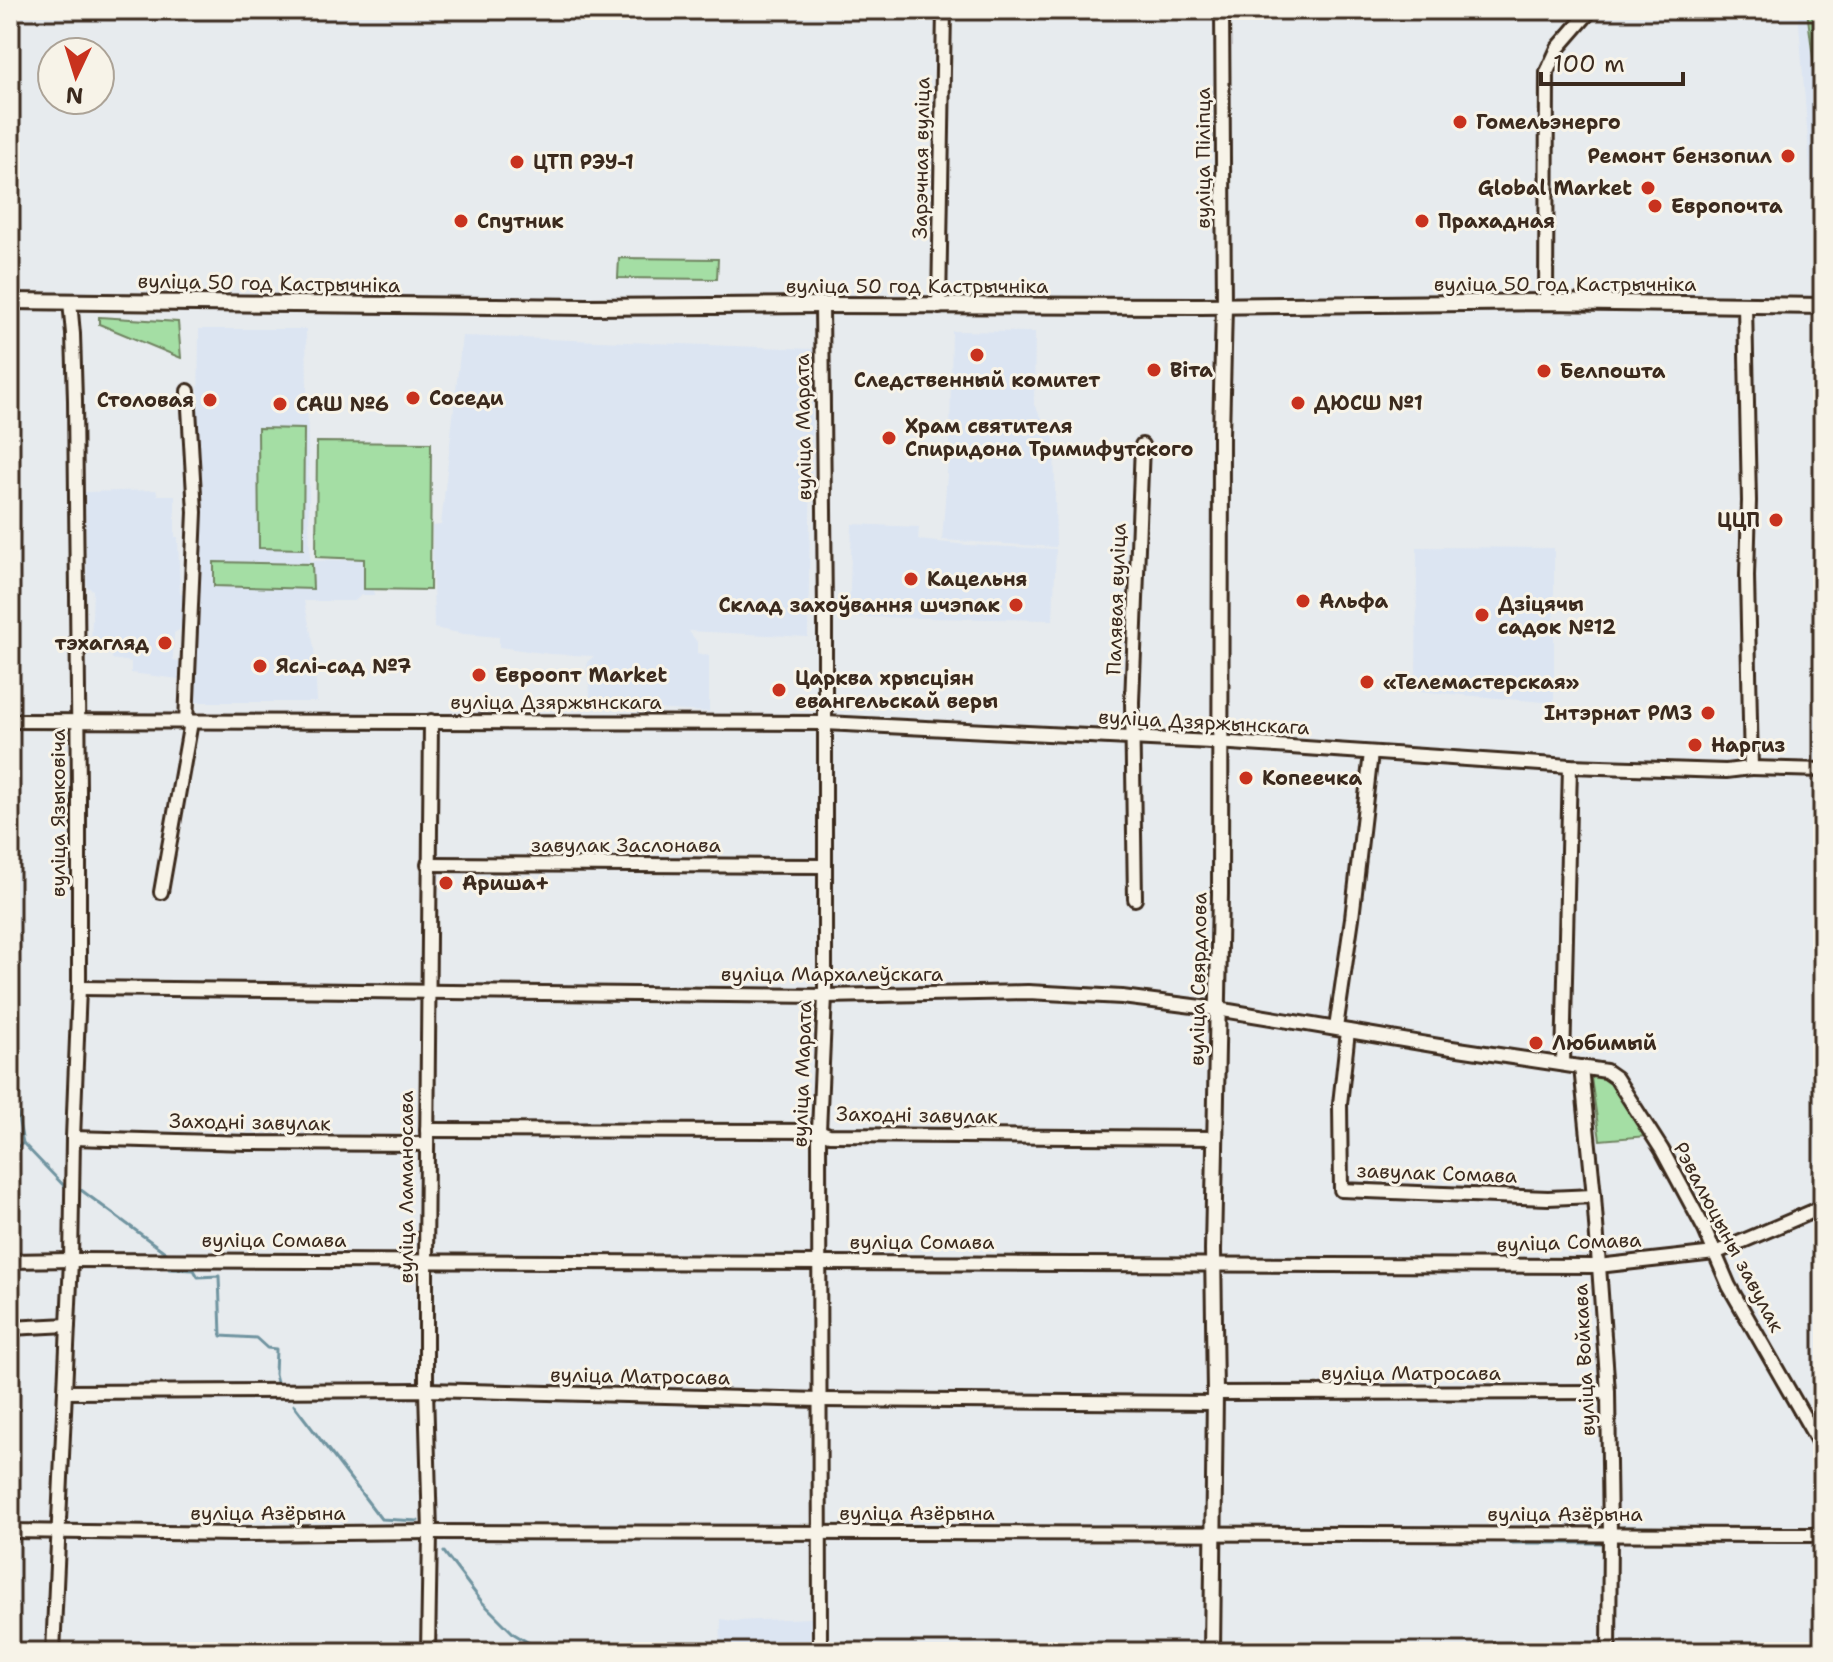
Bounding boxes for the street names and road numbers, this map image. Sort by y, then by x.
street label: Зарэчная вуліца [907,76,935,239]
street label: вуліца Піліпца [1190,87,1216,229]
street label: вуліца 50 год Кастрычніка [137,268,401,298]
street label: вуліца 50 год Кастрычніка [1434,271,1697,297]
street label: вуліца 50 год Кастрычніка [786,273,1049,299]
street label: вуліца Марата [789,353,817,501]
street label: Палявая вуліца [1100,522,1132,675]
street label: вуліца Дзяржынскага [450,689,662,715]
street label: вуліца Дзяржынскага [1098,703,1311,741]
street label: вуліца Языковіча [45,728,71,897]
street label: завулак Заслонава [531,832,722,858]
street label: вуліца Свярдлова [1183,891,1213,1066]
street label: вуліца Мархалеўскага [721,961,944,987]
street label: вуліца Марата [786,1000,818,1148]
street label: вуліца Ламаносава [393,1090,419,1283]
street label: Заходні завулак [836,1101,998,1129]
street label: Заходні завулак [169,1108,331,1136]
street label: Рэвалюцыны завулак [1668,1137,1790,1337]
street label: завулак Сомава [1356,1157,1518,1189]
street label: вуліца Сомава [1496,1226,1643,1258]
street label: вуліца Сомава [201,1227,347,1253]
street label: вуліца Сомава [849,1229,995,1255]
street label: вуліца Войкава [1567,1283,1601,1437]
street label: вуліца Матросава [1321,1360,1502,1386]
street label: вуліца Матросава [550,1361,731,1391]
street label: вуліца Азёрына [190,1500,346,1526]
street label: вуліца Азёрына [839,1500,995,1526]
street label: вуліца Азёрына [1487,1501,1643,1527]

